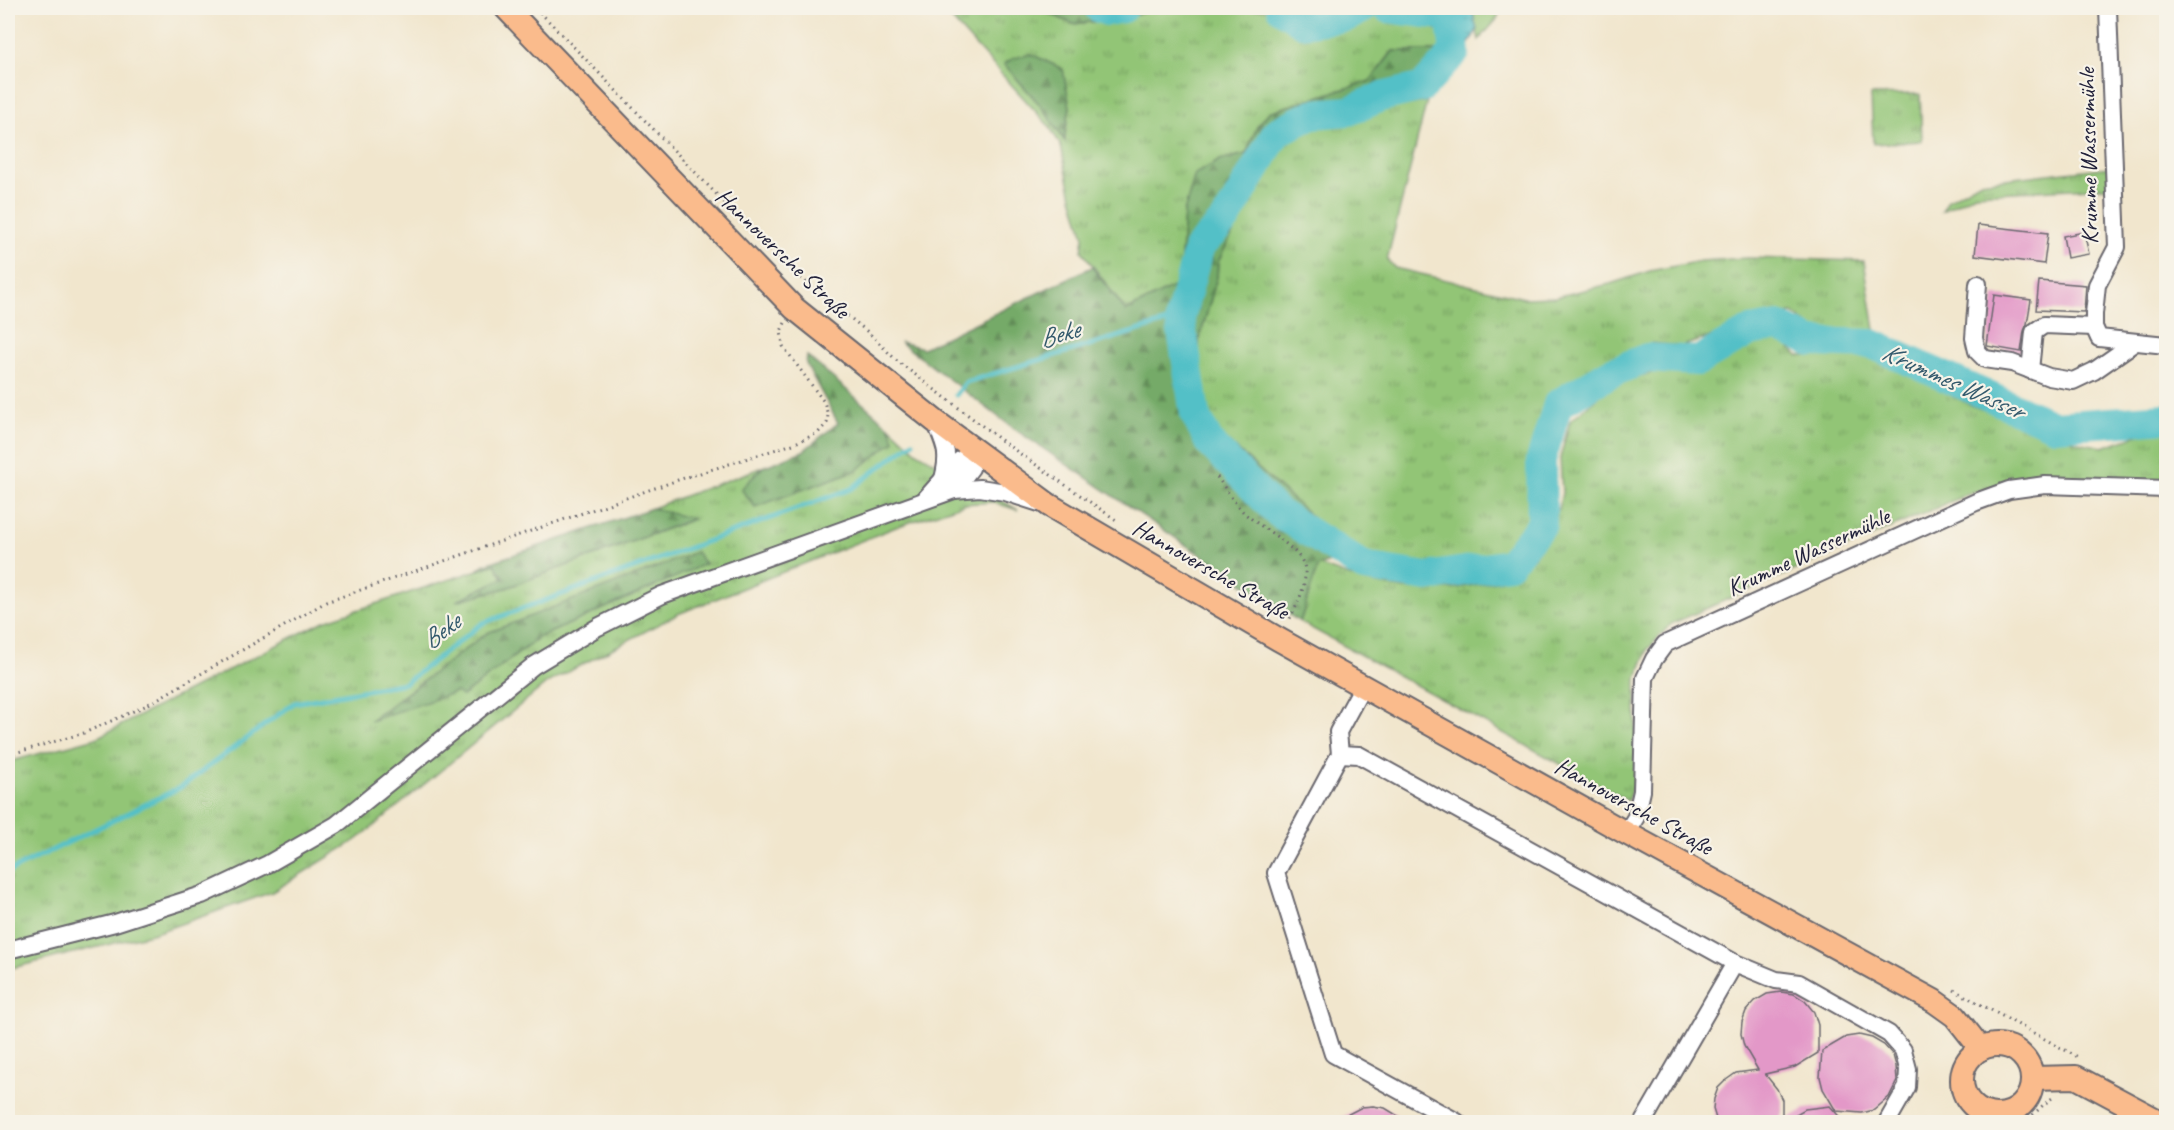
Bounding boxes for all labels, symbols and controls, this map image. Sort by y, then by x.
street label: Krumme Wassermühle [2071,65,2105,244]
street label: Hannoversche Straße [709,181,858,326]
water label: Beke [1035,312,1086,355]
water label: Krummes Wasser [1877,335,2033,429]
street label: Krumme Wassermühle [1722,500,1896,603]
street label: Hannoversche Straße [1127,512,1296,627]
water label: Beke [415,604,470,656]
street label: Hannoversche Straße [1550,750,1720,863]

